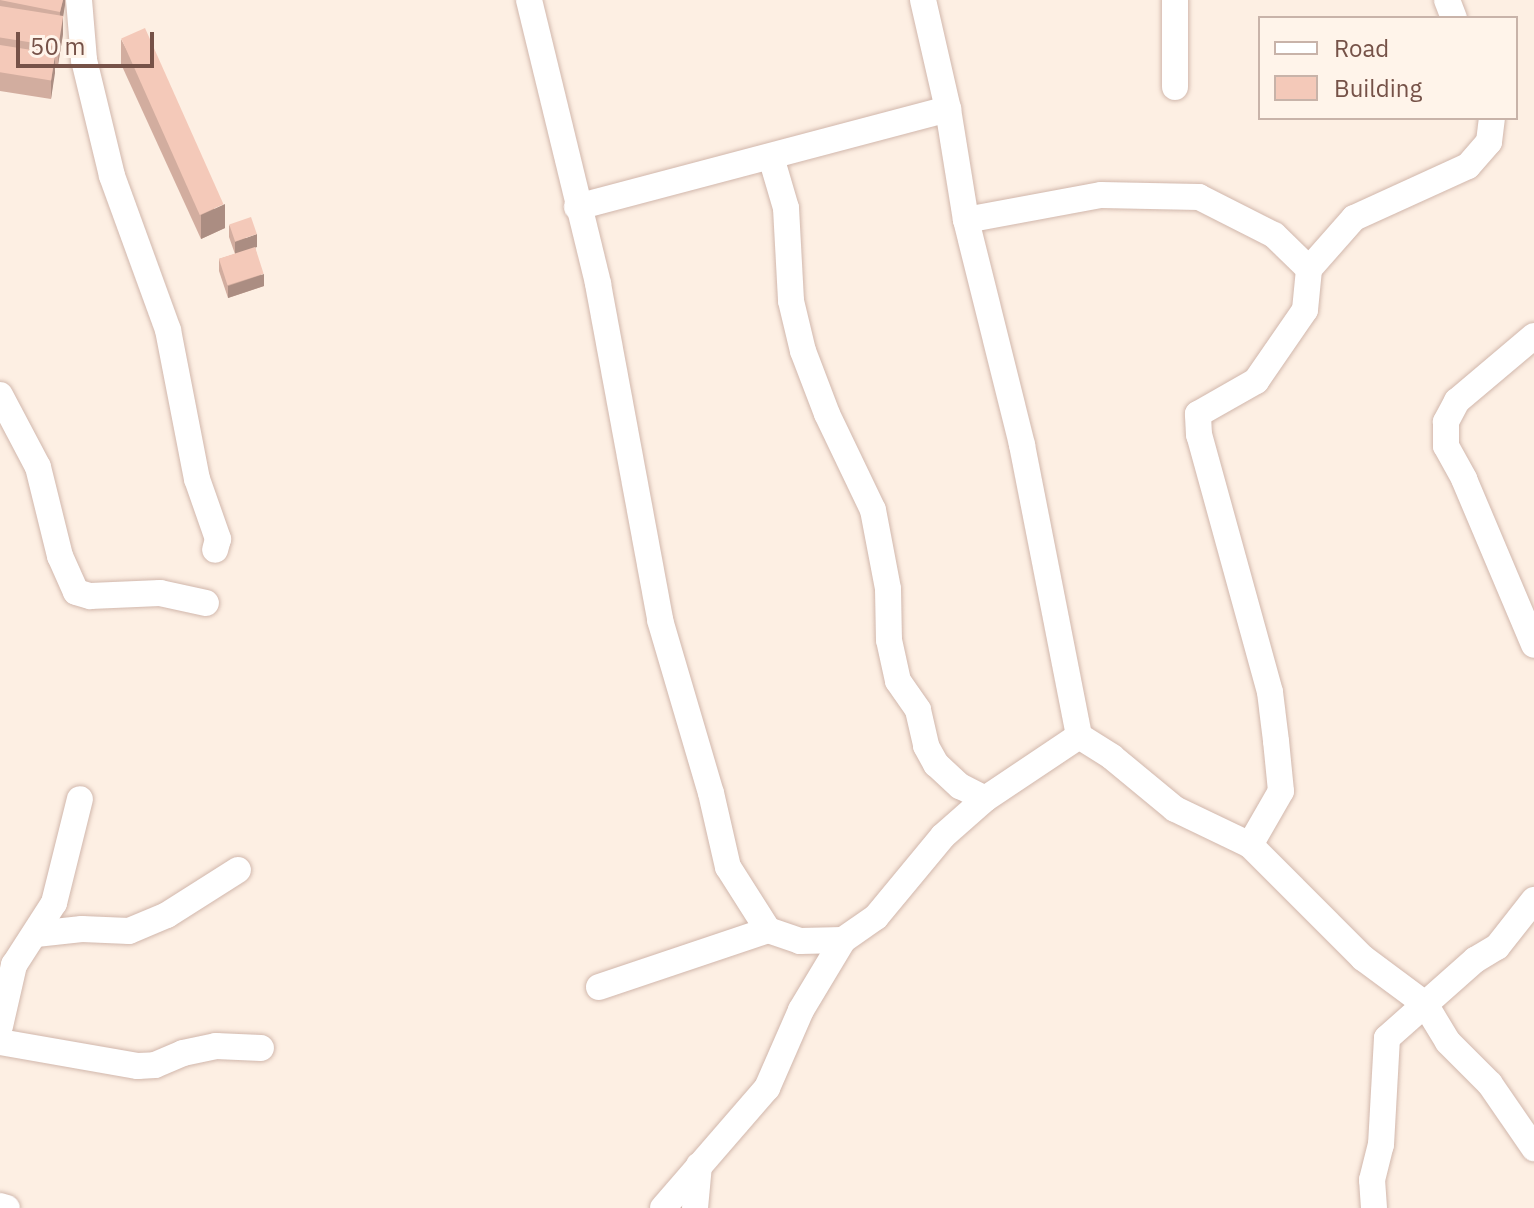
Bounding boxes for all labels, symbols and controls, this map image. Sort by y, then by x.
scale bar [20,16,158,66]
legend [1258,16,1518,120]
text: 50 m [30,30,85,62]
text: Road [1334,32,1389,64]
text: Building [1334,72,1422,104]

